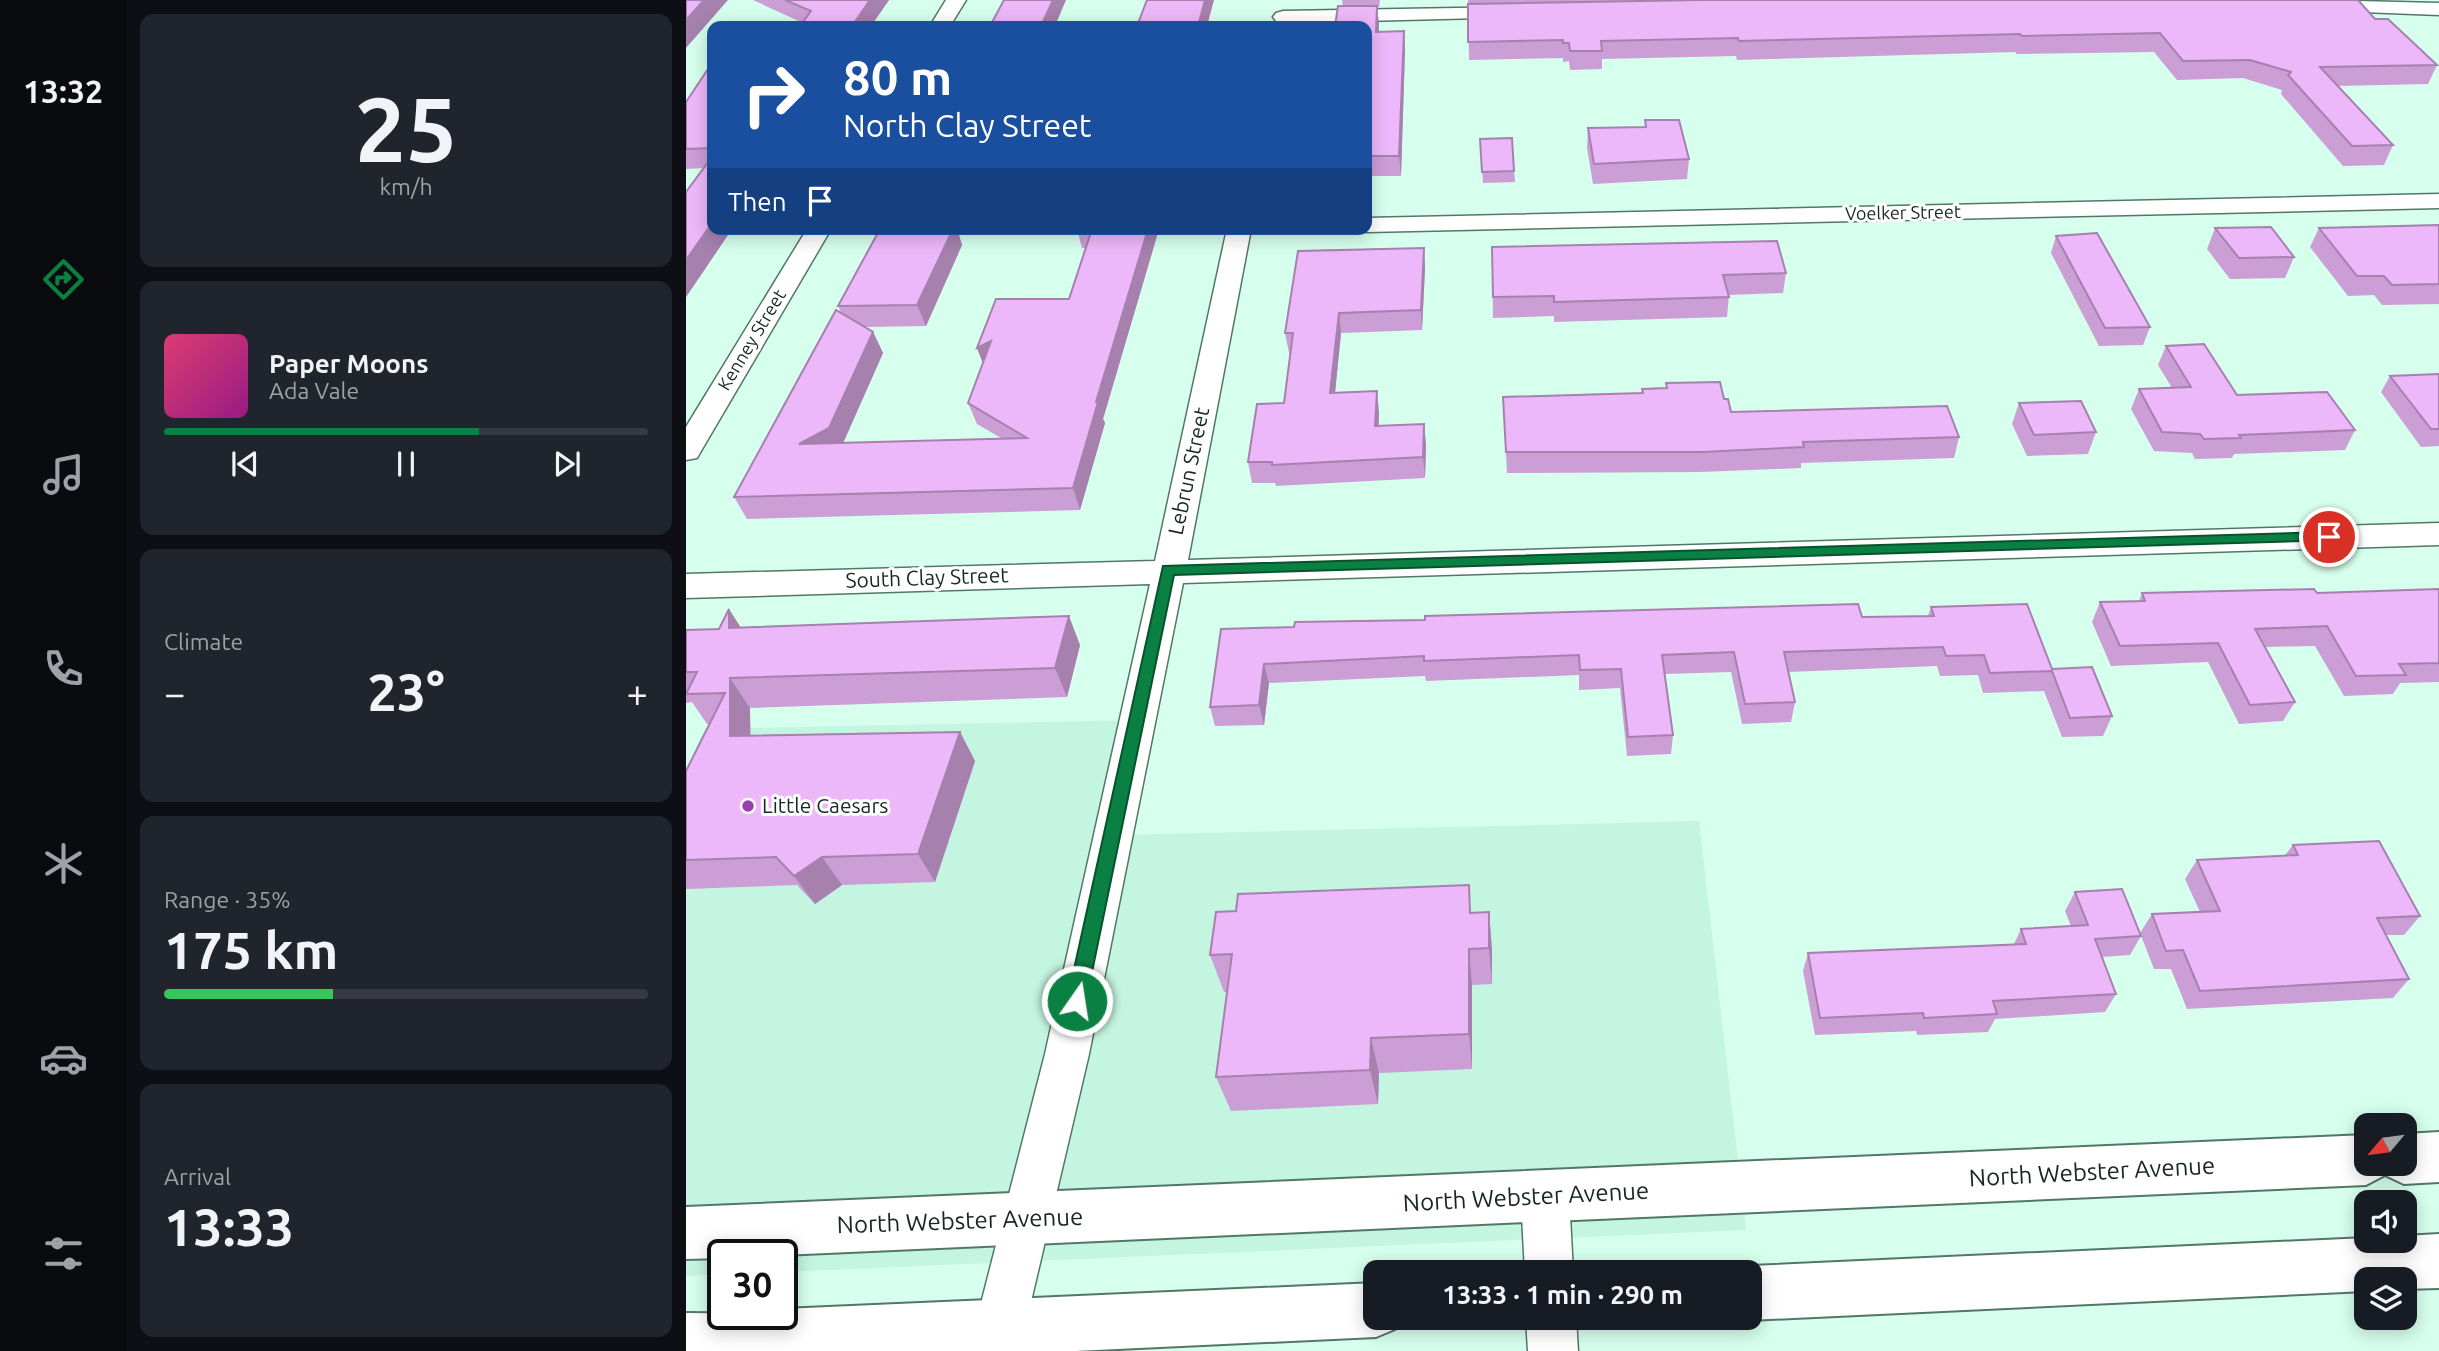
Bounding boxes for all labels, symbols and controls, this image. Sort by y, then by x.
icon: right [728,49,819,140]
text: 80 m [843,49,952,104]
text: 13:32 [23,73,103,109]
text: 25 [355,77,457,179]
text: North Clay Street [843,107,1091,143]
text: km/h [379,174,433,199]
icon: arrive [801,182,839,220]
text: Then [728,187,787,216]
street label: Voelker Street [1845,201,1961,223]
icon: directions [39,255,88,304]
street label: Kenney Street [713,285,789,394]
text: Paper Moons [269,349,428,378]
text: Ada Vale [269,378,359,403]
street label: Lebrun Street [1163,405,1213,537]
icon: previous [226,445,264,483]
icon: pause [387,445,425,483]
icon: next [548,445,586,483]
icon: music [39,450,88,499]
pin [2299,507,2359,567]
icon: arrive [2310,518,2348,556]
street label: South Clay Street [845,562,1009,592]
text: Climate [164,629,243,654]
icon: phone [39,644,88,693]
text: 23° [367,663,445,721]
text: − [164,672,185,714]
text: + [627,672,648,714]
place label: Little Caesars [762,793,888,817]
marker: Little Caesars [740,798,756,814]
icon: climate [39,839,88,888]
text: Range · 35% [164,887,291,912]
text: 175 km [164,921,338,979]
position arrow [1040,964,1114,1038]
icon: car [39,1034,88,1083]
north arrow [2354,1113,2417,1176]
map controls [2354,1113,2417,1330]
street label: North Webster Avenue [1968,1152,2216,1191]
text: Arrival [164,1164,231,1189]
street label: North Webster Avenue [1402,1177,1650,1216]
button: sound [2354,1190,2417,1253]
text: 13:33 [164,1198,294,1256]
street label: North Webster Avenue [836,1203,1084,1238]
icon: filters [39,1229,88,1278]
speed limit sign: 30 [707,1239,798,1330]
button: layers [2354,1267,2417,1330]
text: 13:33 · 1 min · 290 m [1442,1280,1683,1309]

